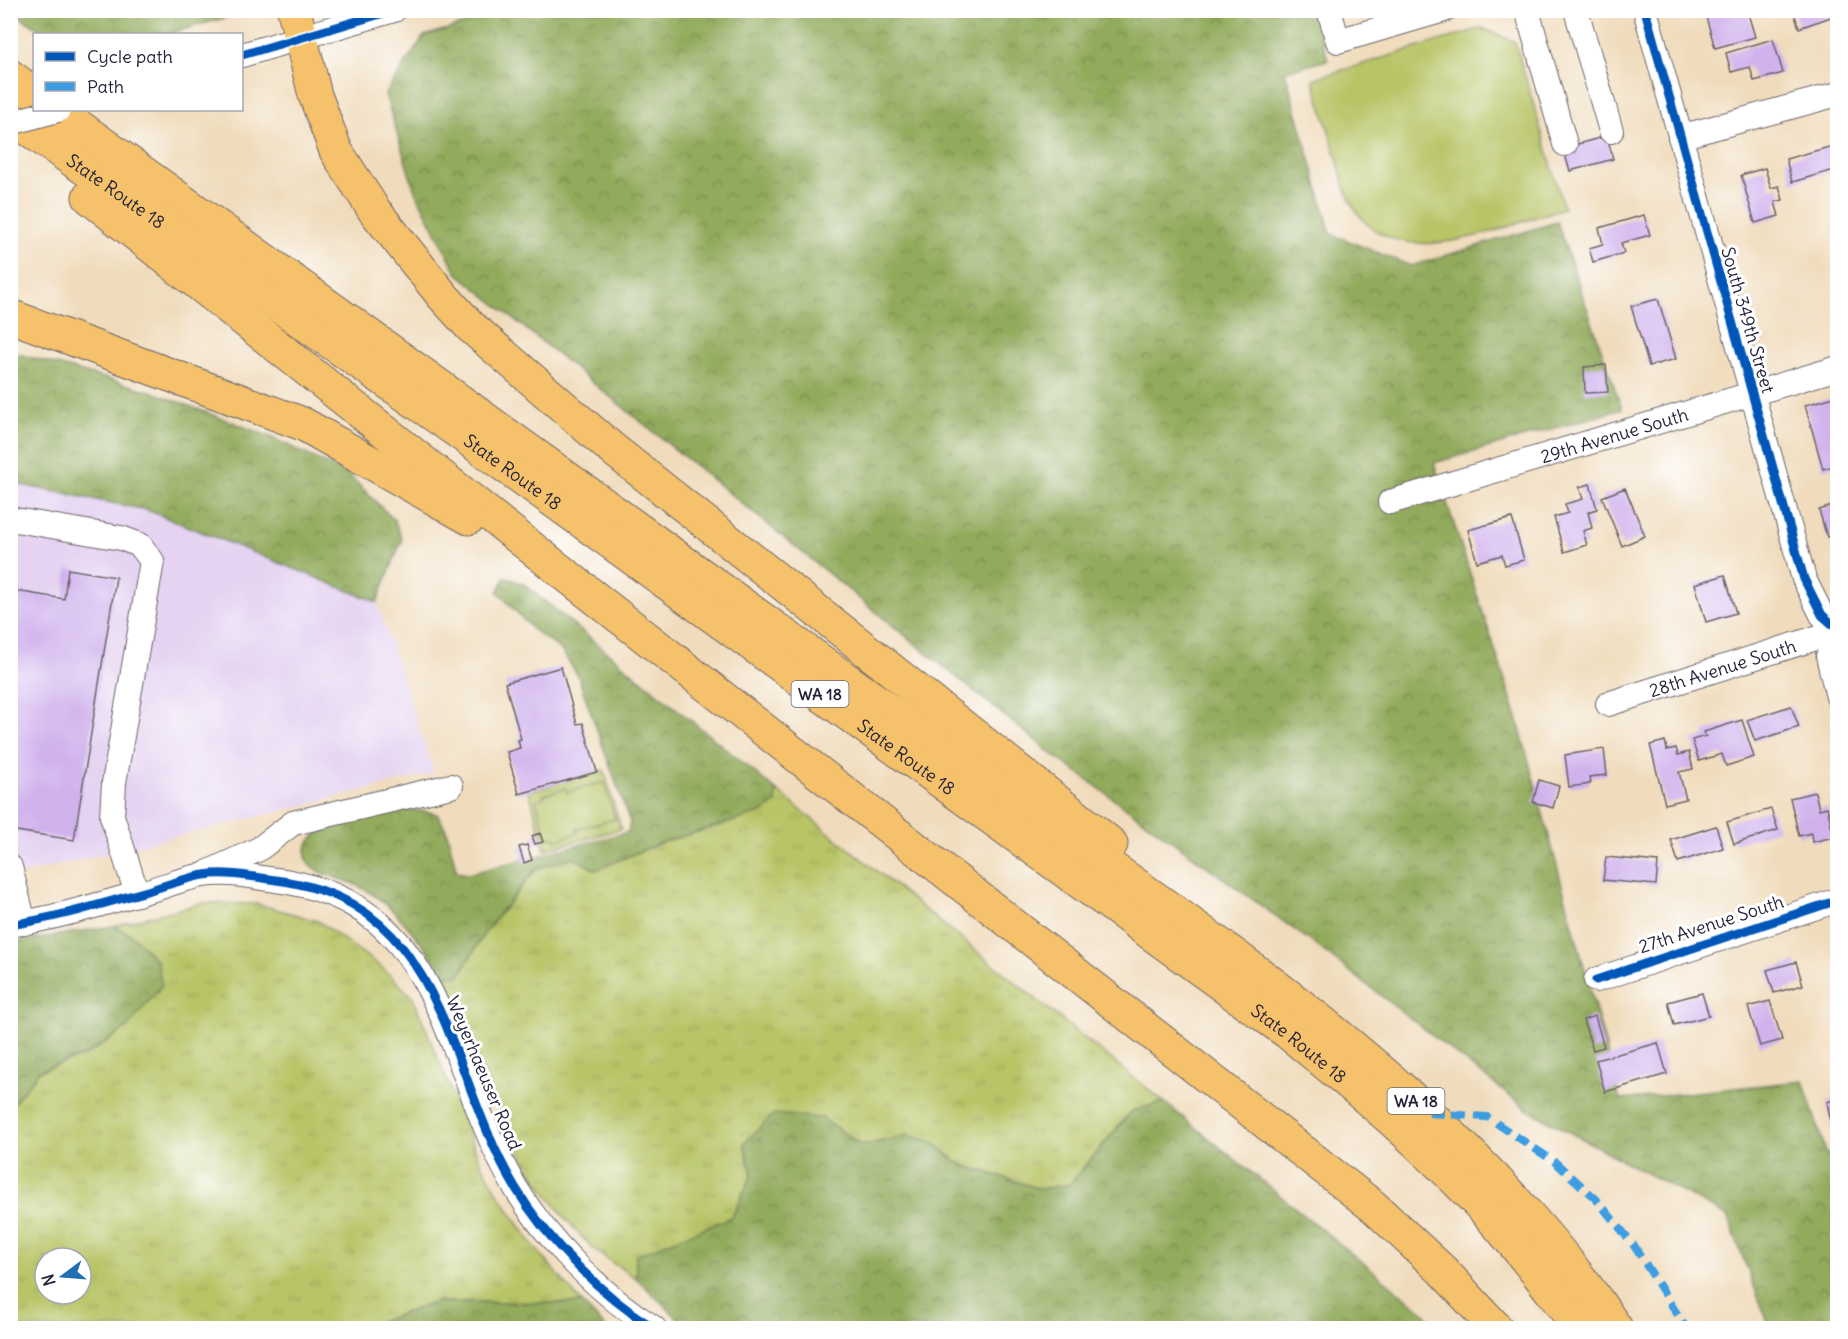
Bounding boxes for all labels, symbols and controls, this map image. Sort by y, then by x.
legend [33,33,243,111]
text: Cycle path [87,45,173,68]
text: Path [87,75,124,98]
street label: State Route 18 [63,148,170,234]
street label: South 349th Street [1716,244,1780,396]
street label: 29th Avenue South [1538,402,1691,468]
street label: State Route 18 [460,429,566,515]
street label: 28th Avenue South [1646,634,1799,702]
road number: WA 18 [792,681,848,707]
street label: State Route 18 [853,714,960,800]
street label: 27th Avenue South [1636,890,1786,958]
street label: Weyerhaeuser Road [441,992,527,1154]
street label: State Route 18 [1247,999,1352,1088]
road number: WA 18 [1388,1088,1444,1114]
north arrow [33,1246,93,1306]
text: N [37,1272,60,1288]

